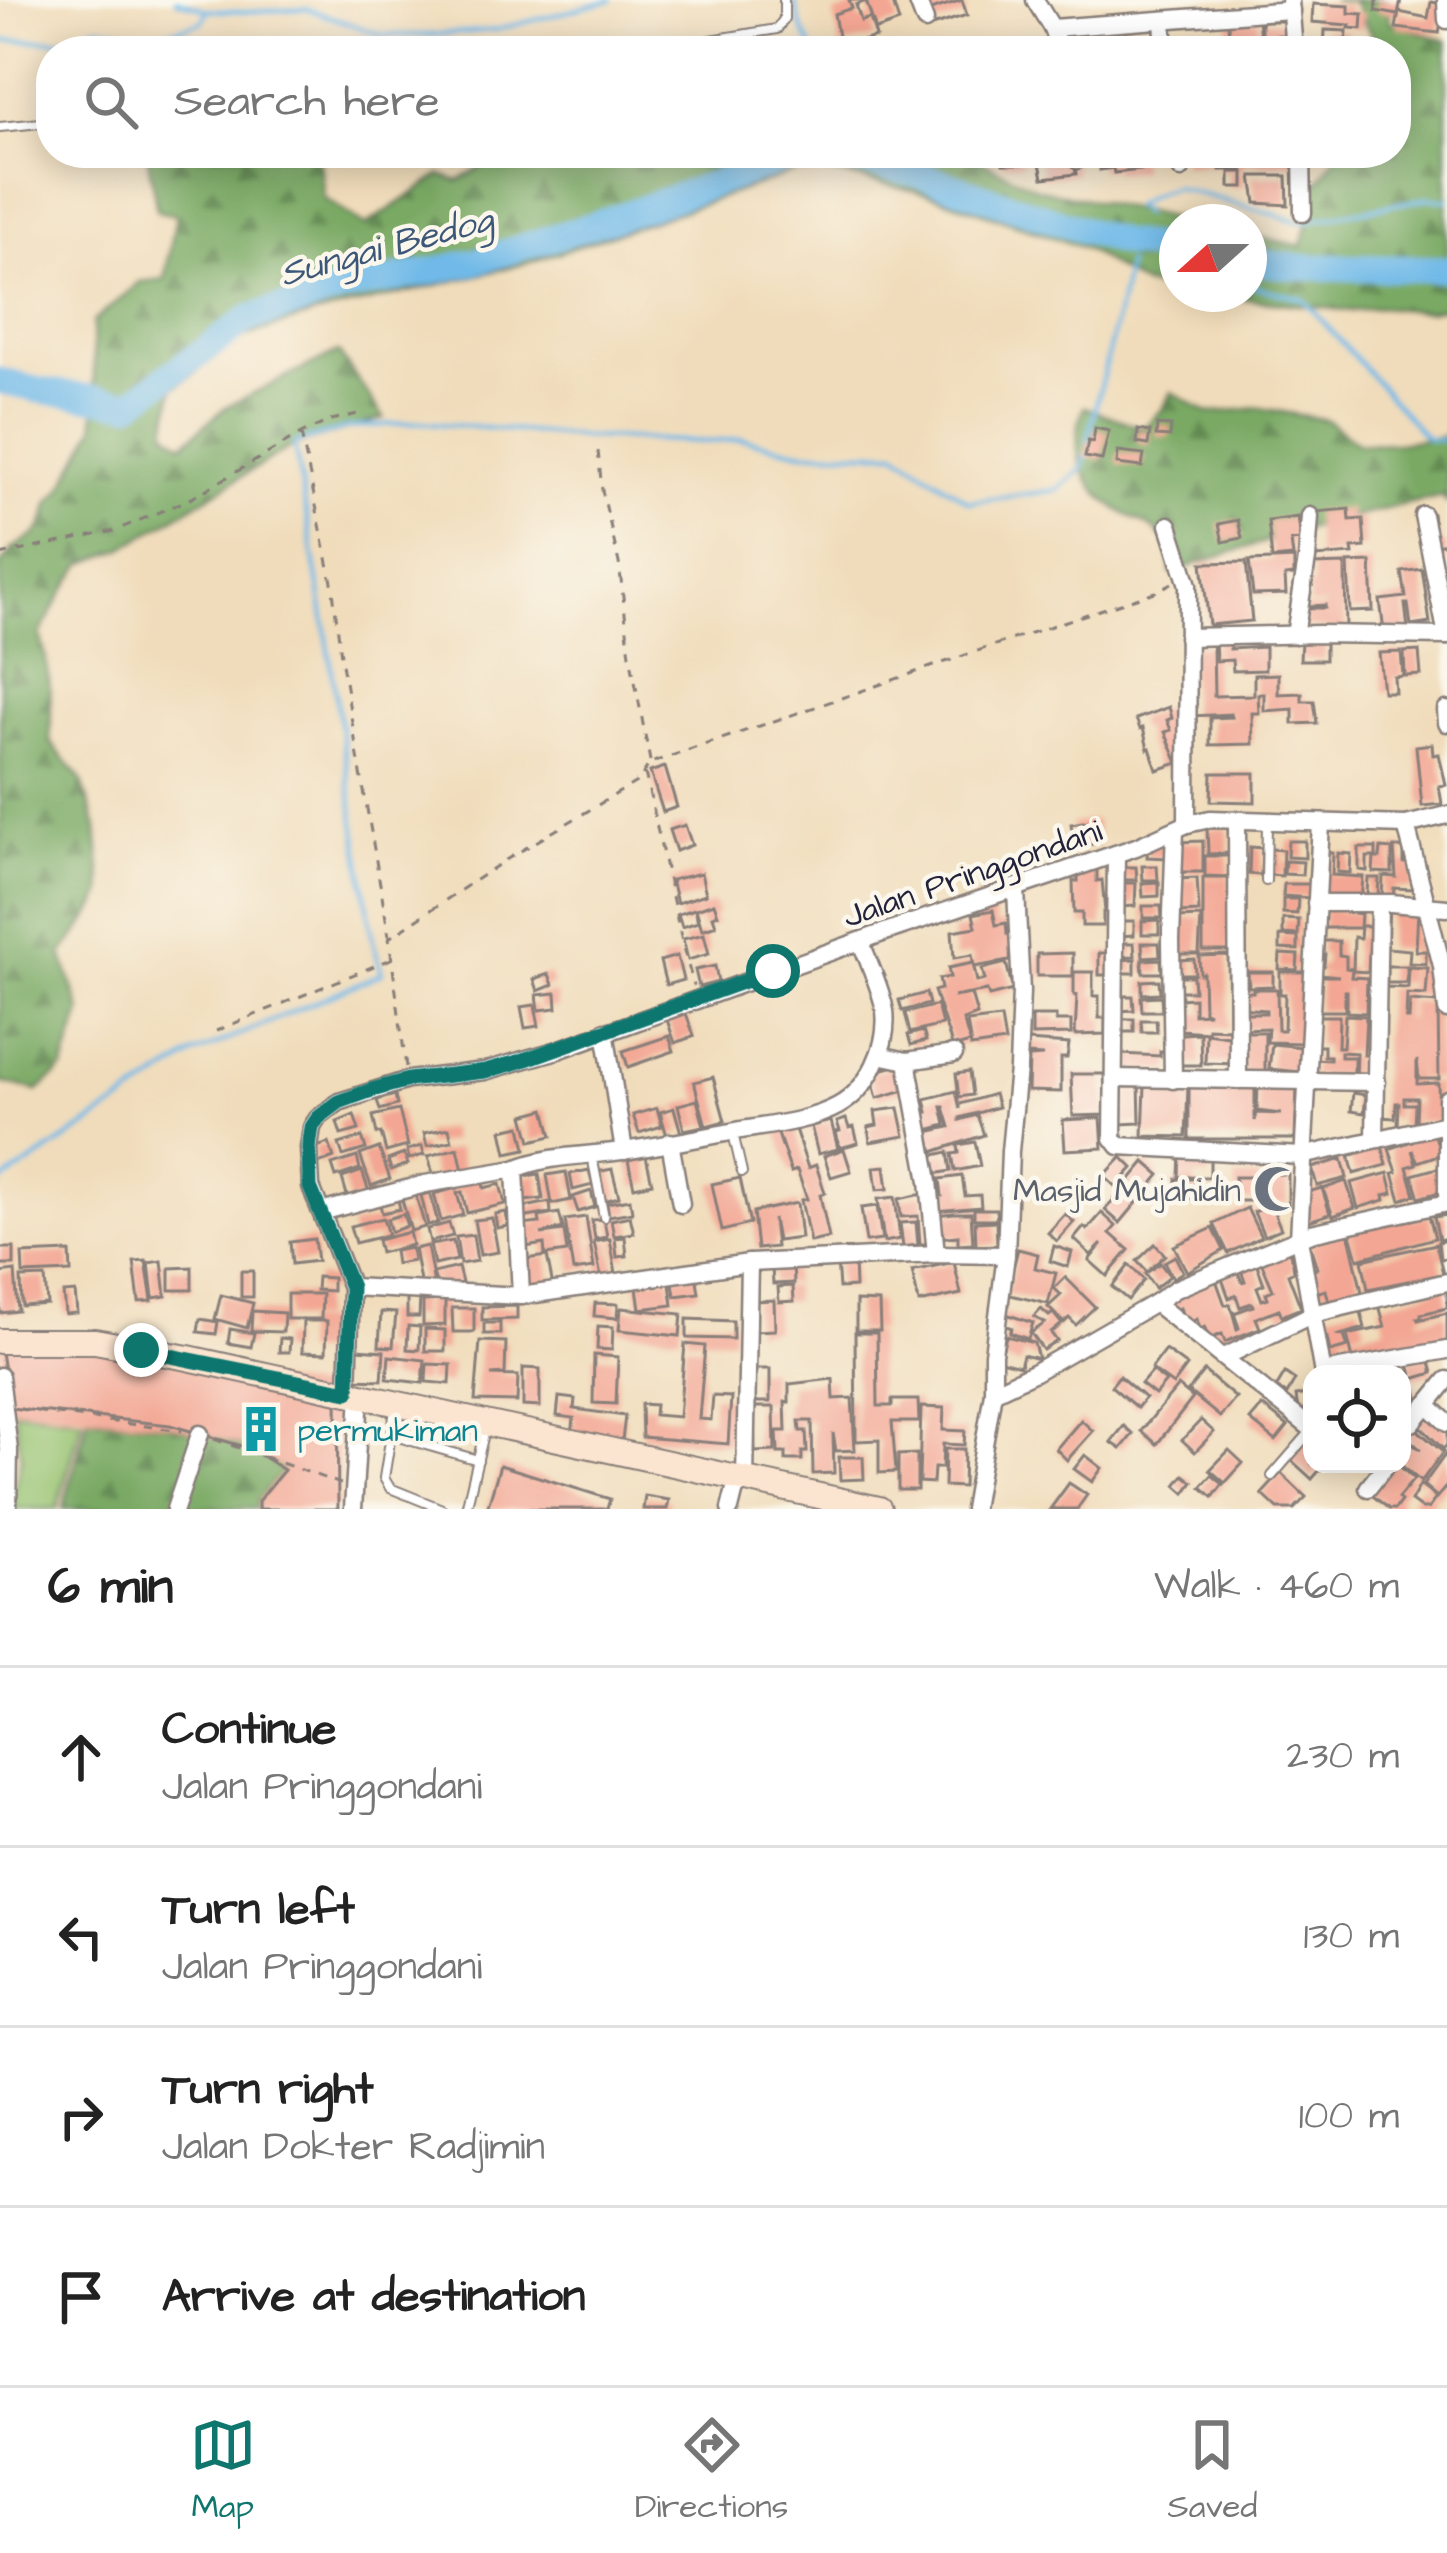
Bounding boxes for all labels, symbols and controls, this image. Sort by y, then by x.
search box [36,36,1411,168]
icon: search [78,69,144,135]
text: Search here [174,71,440,133]
water label: Sungai Bedog [275,194,501,301]
north arrow [1159,204,1267,312]
street label: Jalan Pringgondani [837,808,1109,942]
route start [746,944,800,998]
mosque icon: Masjid Mujahidin [1252,1164,1302,1214]
place label: Masjid Mujahidin [1013,1168,1241,1214]
route end [114,1323,168,1377]
map controls [1303,1365,1411,1473]
button: locate [1303,1365,1411,1473]
building icon: permukiman [236,1404,286,1454]
place label: permukiman [297,1408,478,1454]
text: 6 min [48,1552,173,1623]
text: Walk · 460 m [1154,1560,1399,1614]
text: Continue [162,1699,336,1761]
icon: ahead [48,1724,114,1790]
text: 230 m [1286,1730,1399,1784]
text: Jalan Pringgondani [162,1761,482,1815]
text: Turn left [162,1879,355,1941]
icon: left [48,1904,114,1970]
text: 130 m [1304,1910,1399,1964]
text: Jalan Pringgondani [162,1941,482,1995]
text: Turn right [162,2059,374,2121]
icon: right [48,2084,114,2150]
text: 100 m [1299,2090,1399,2144]
text: Jalan Dokter Radjimin [162,2121,545,2175]
icon: arrive [48,2264,114,2330]
text: Arrive at destination [162,2266,585,2328]
tab: Map [190,2412,256,2530]
tab: Directions [635,2412,788,2530]
tab: Saved [1167,2412,1257,2530]

